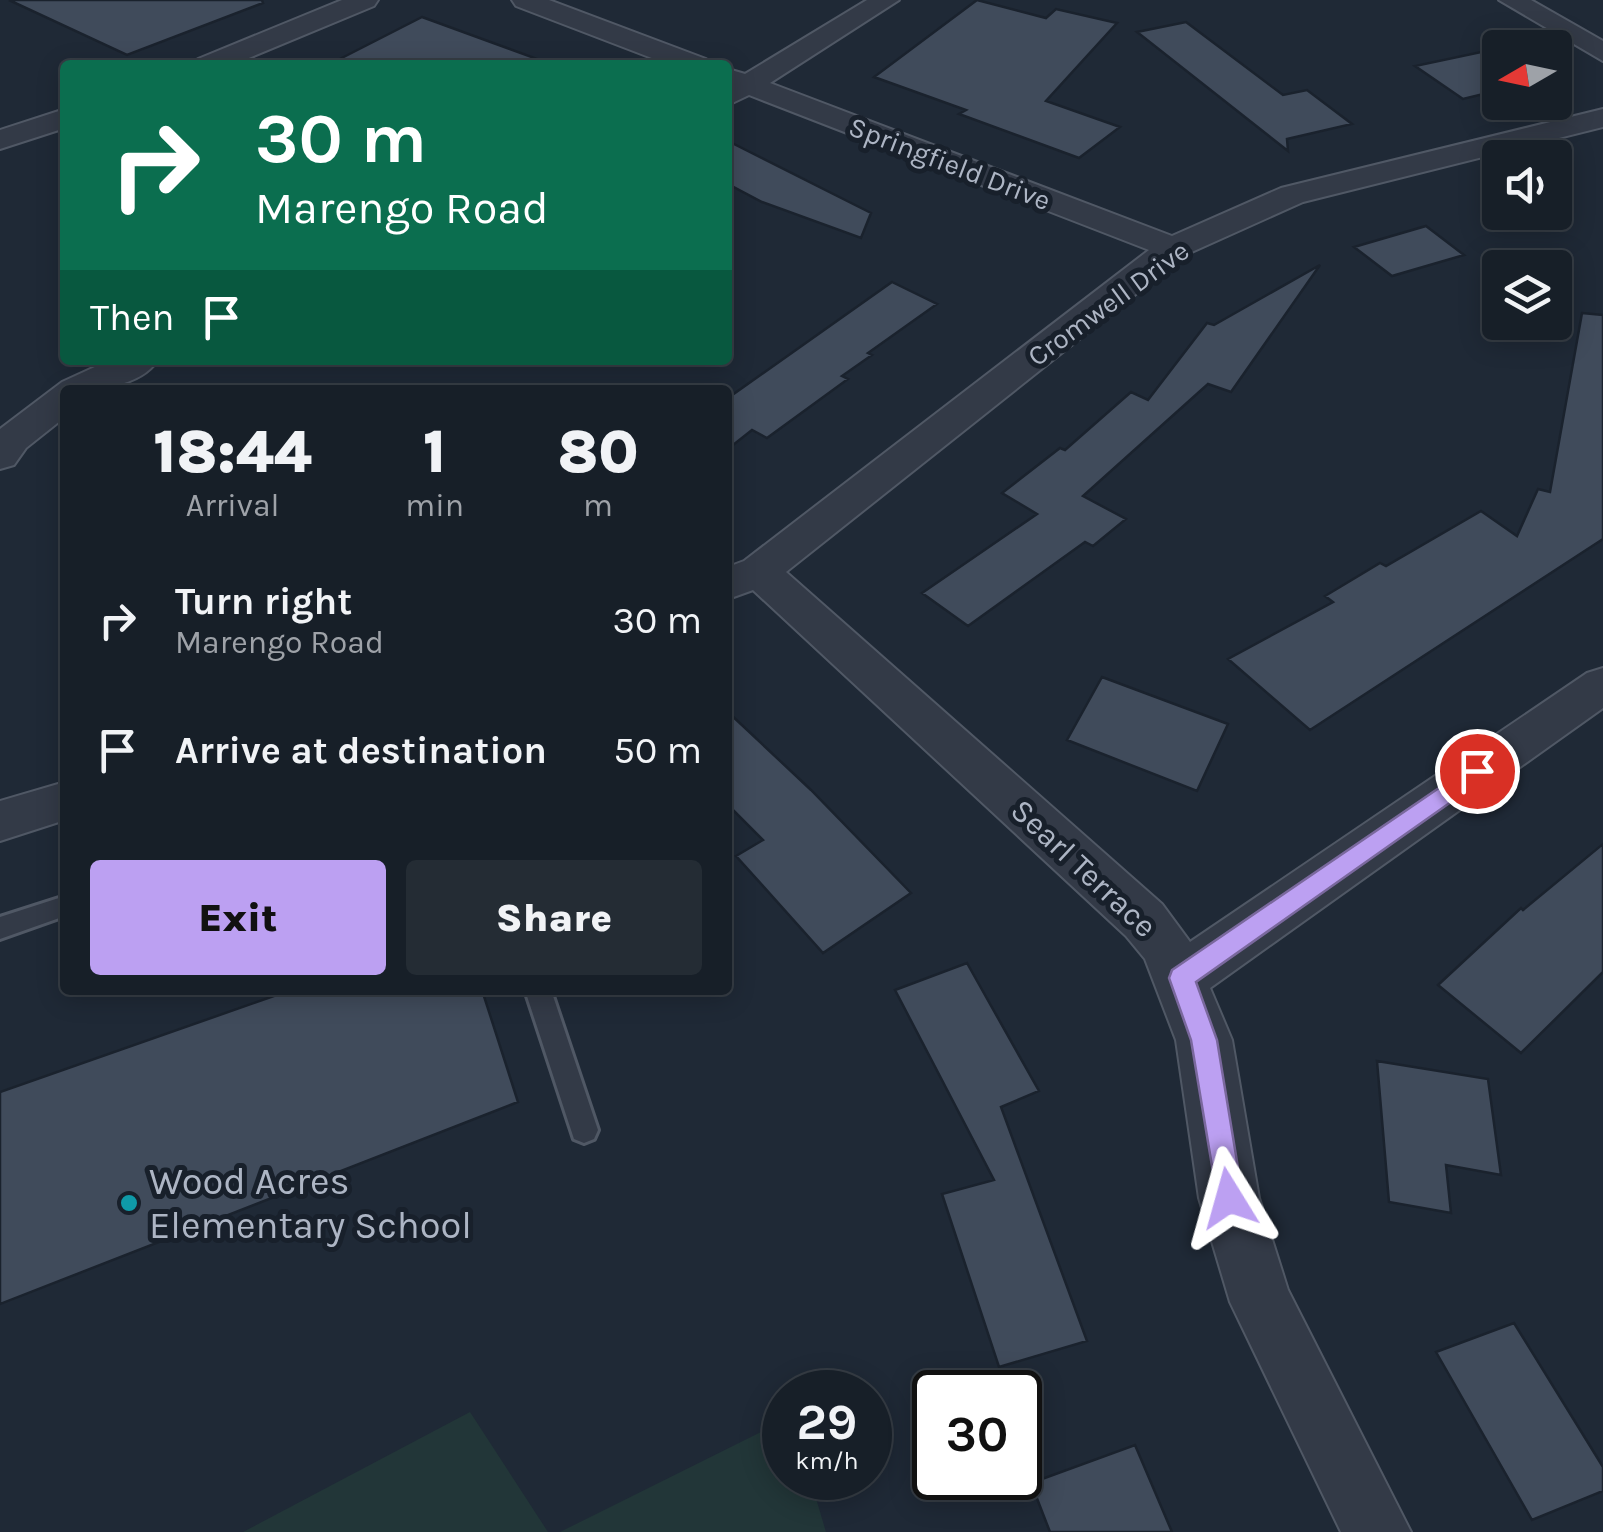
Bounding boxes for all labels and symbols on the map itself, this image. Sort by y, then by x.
north arrow [1482,30,1572,120]
street label: Springfield Drive [844,110,1055,217]
street label: Cromwell Drive [1021,234,1195,373]
pin [1435,729,1520,814]
street label: Searl Terrace [1003,792,1164,945]
position arrow [1177,1146,1281,1250]
place label: Wood Acres Elementary School [149,1159,472,1248]
marker: Wood Acres Elementary School [118,1192,140,1214]
speed limit sign: 30 [912,1370,1042,1500]

